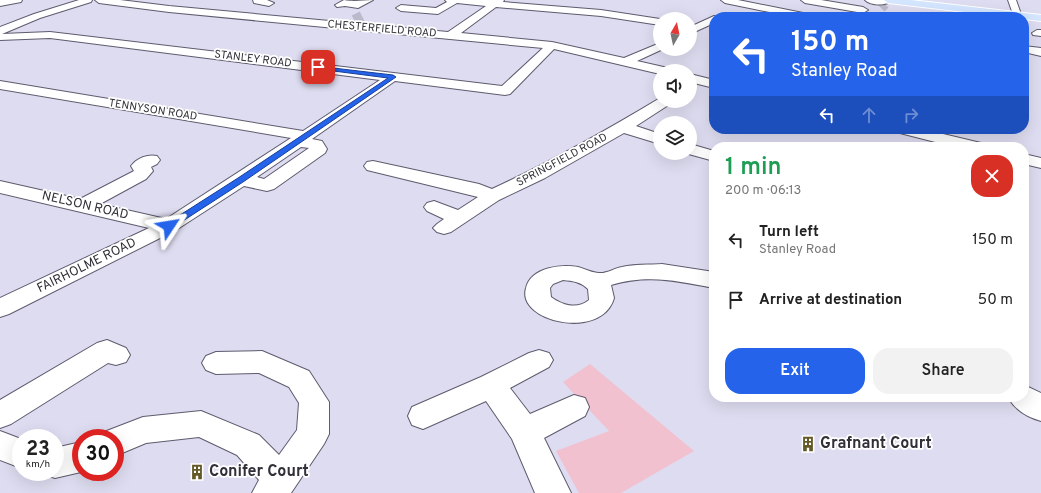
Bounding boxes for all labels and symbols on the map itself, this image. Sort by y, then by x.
north arrow [653,12,697,56]
street label: CHESTERFIELD ROAD [327,17,437,41]
street label: STANLEY ROAD [213,47,293,71]
pin [301,50,335,84]
street label: TENNYSON ROAD [108,96,198,124]
street label: SPRINGFIELD ROAD [514,130,610,190]
street label: NELSON ROAD [40,188,130,224]
position arrow [148,205,190,247]
street label: FAIRHOLME ROAD [35,235,139,297]
speed limit sign: 30 [72,429,124,481]
place label: Grafnant Court [820,434,932,454]
building icon: Grafnant Court [799,435,817,453]
place label: Conifer Court [209,462,309,482]
building icon: Conifer Court [188,463,206,481]

